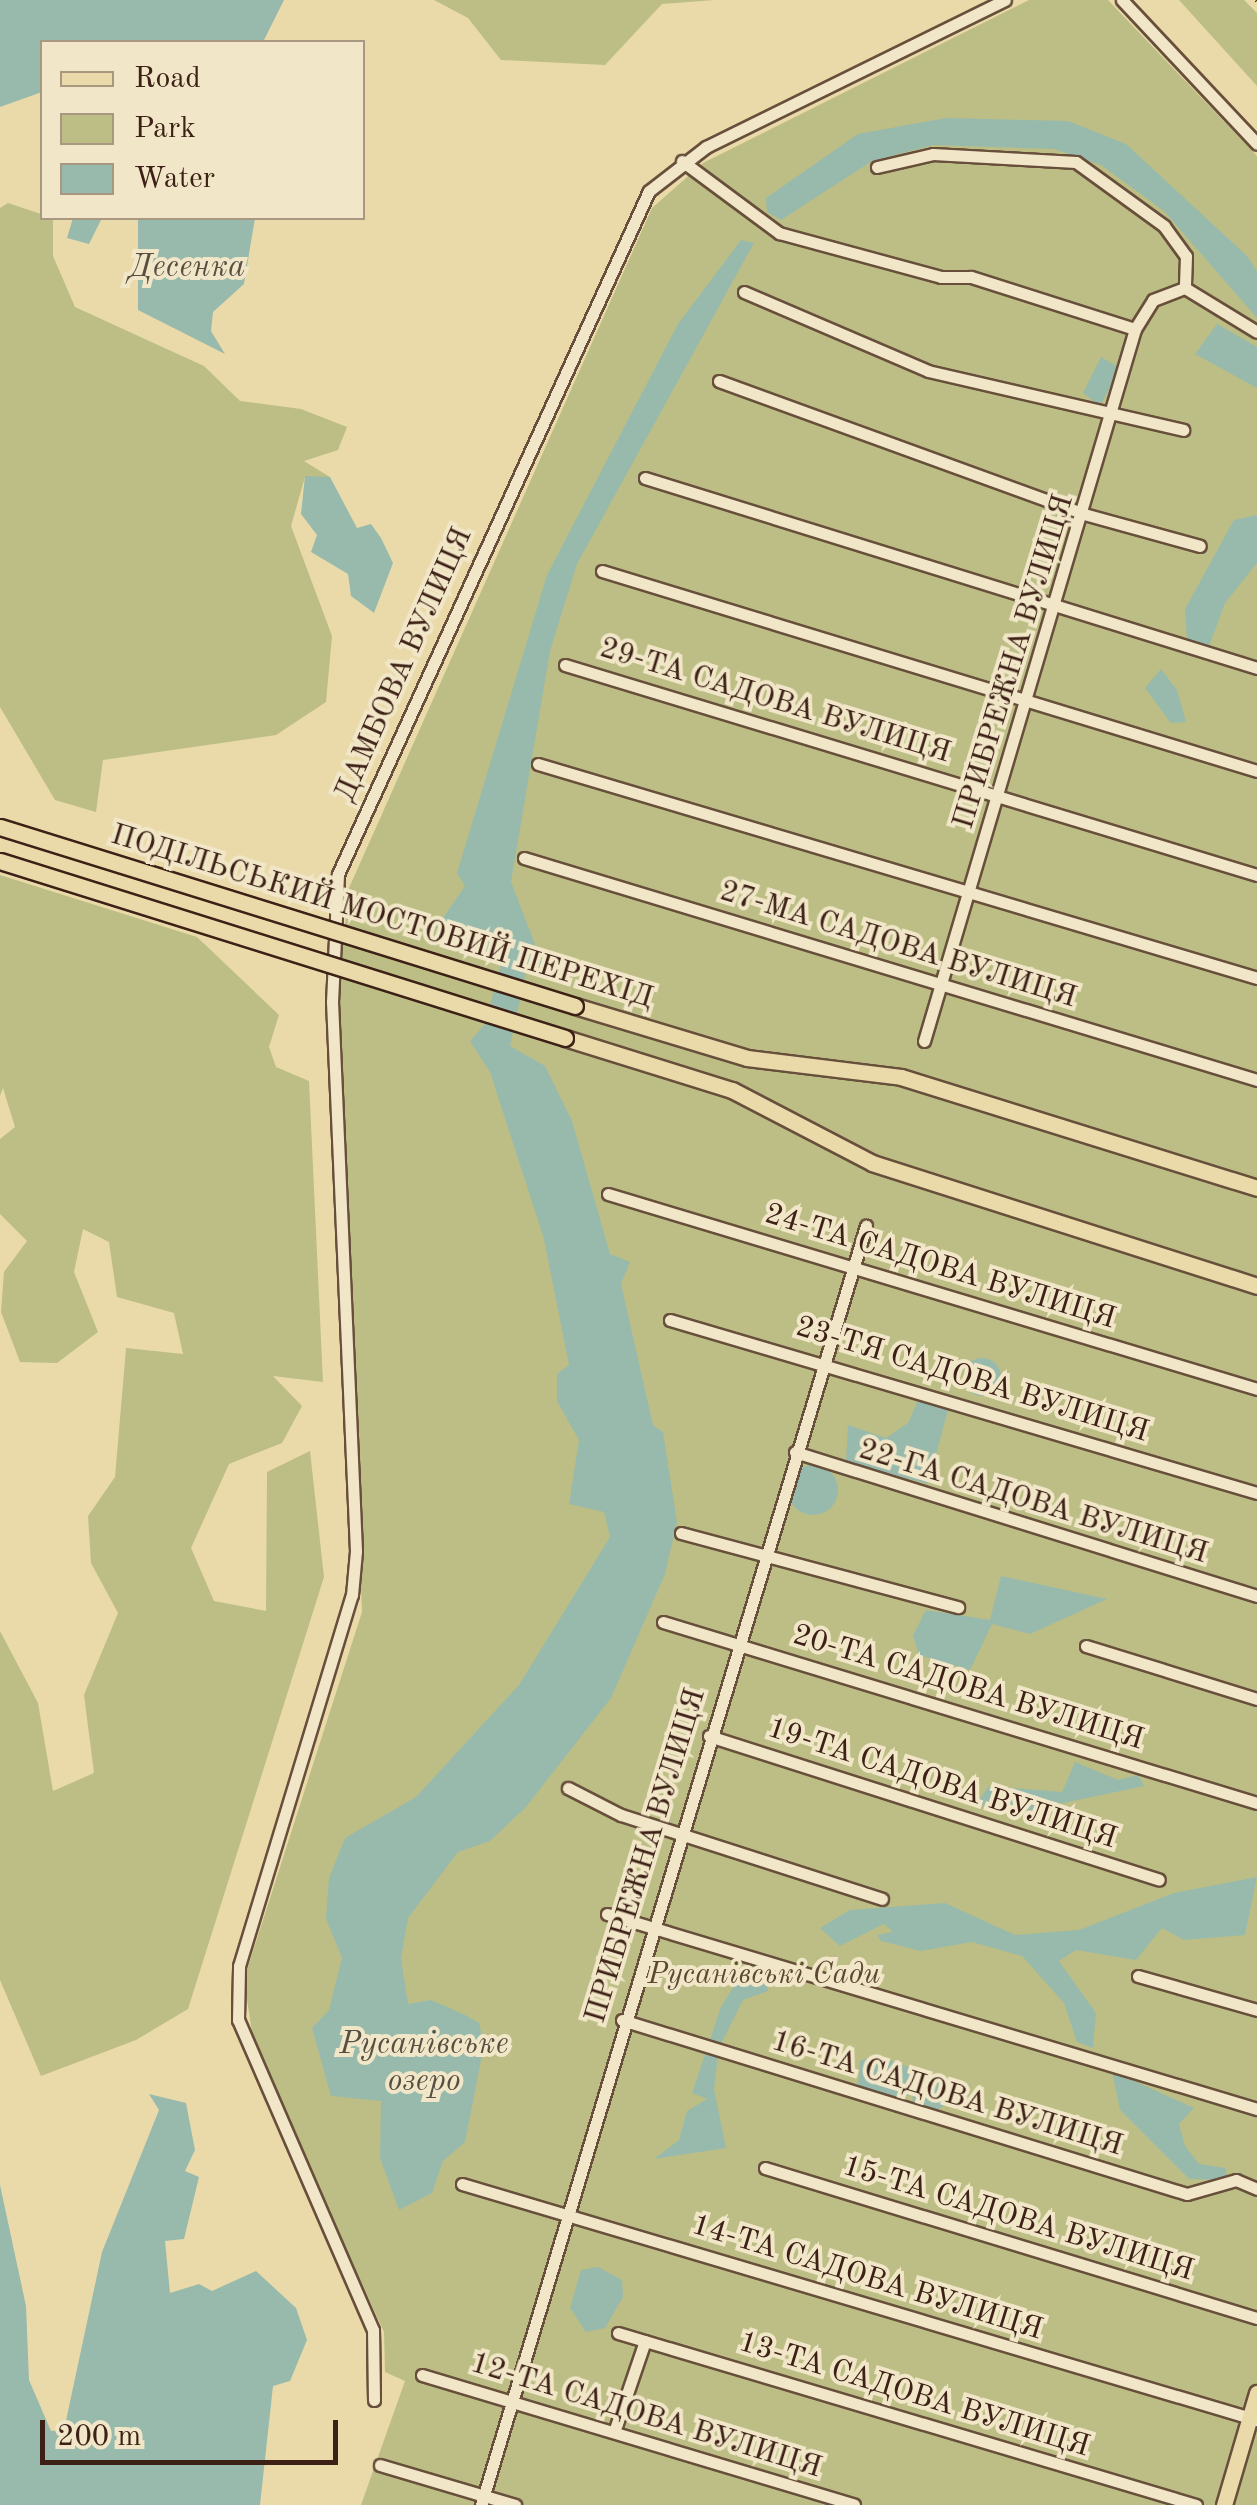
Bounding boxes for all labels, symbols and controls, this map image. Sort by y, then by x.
legend [40,40,365,220]
text: Road [134,64,201,94]
text: Park [134,114,196,144]
text: Water [134,164,215,194]
water label: Десенка [129,249,245,287]
street label: ПРИБРЕЖНА ВУЛИЦЯ [946,490,1082,834]
street label: ДАМБОВА ВУЛИЦЯ [327,522,481,808]
street label: 29-ТА САДОВА ВУЛИЦЯ [595,630,955,772]
street label: ПОДІЛЬСЬКИЙ МОСТОВИЙ ПЕРЕХІД [106,817,658,1017]
street label: 27-МА САДОВА ВУЛИЦЯ [715,874,1081,1016]
street label: 24-ТА САДОВА ВУЛИЦЯ [760,1196,1120,1338]
street label: 23-ТЯ САДОВА ВУЛИЦЯ [791,1309,1153,1451]
street label: 22-ГА САДОВА ВУЛИЦЯ [854,1432,1212,1572]
street label: 20-ТА САДОВА ВУЛИЦЯ [788,1617,1148,1759]
street label: ПРИБРЕЖНА ВУЛИЦЯ [578,1684,714,2028]
street label: 19-ТА САДОВА ВУЛИЦЯ [763,1710,1121,1858]
park label: Русанівські Сади [647,1957,881,1993]
street label: 16-ТА САДОВА ВУЛИЦЯ [767,2023,1127,2165]
water label: Русанівське озеро [339,2027,509,2102]
street label: 15-ТА САДОВА ВУЛИЦЯ [838,2148,1198,2290]
street label: 14-ТА САДОВА ВУЛИЦЯ [687,2207,1047,2349]
street label: 13-ТА САДОВА ВУЛИЦЯ [734,2324,1094,2466]
street label: 12-ТА САДОВА ВУЛИЦЯ [466,2345,826,2487]
scale bar [45,2400,342,2462]
text: 200 m [57,2422,141,2452]

